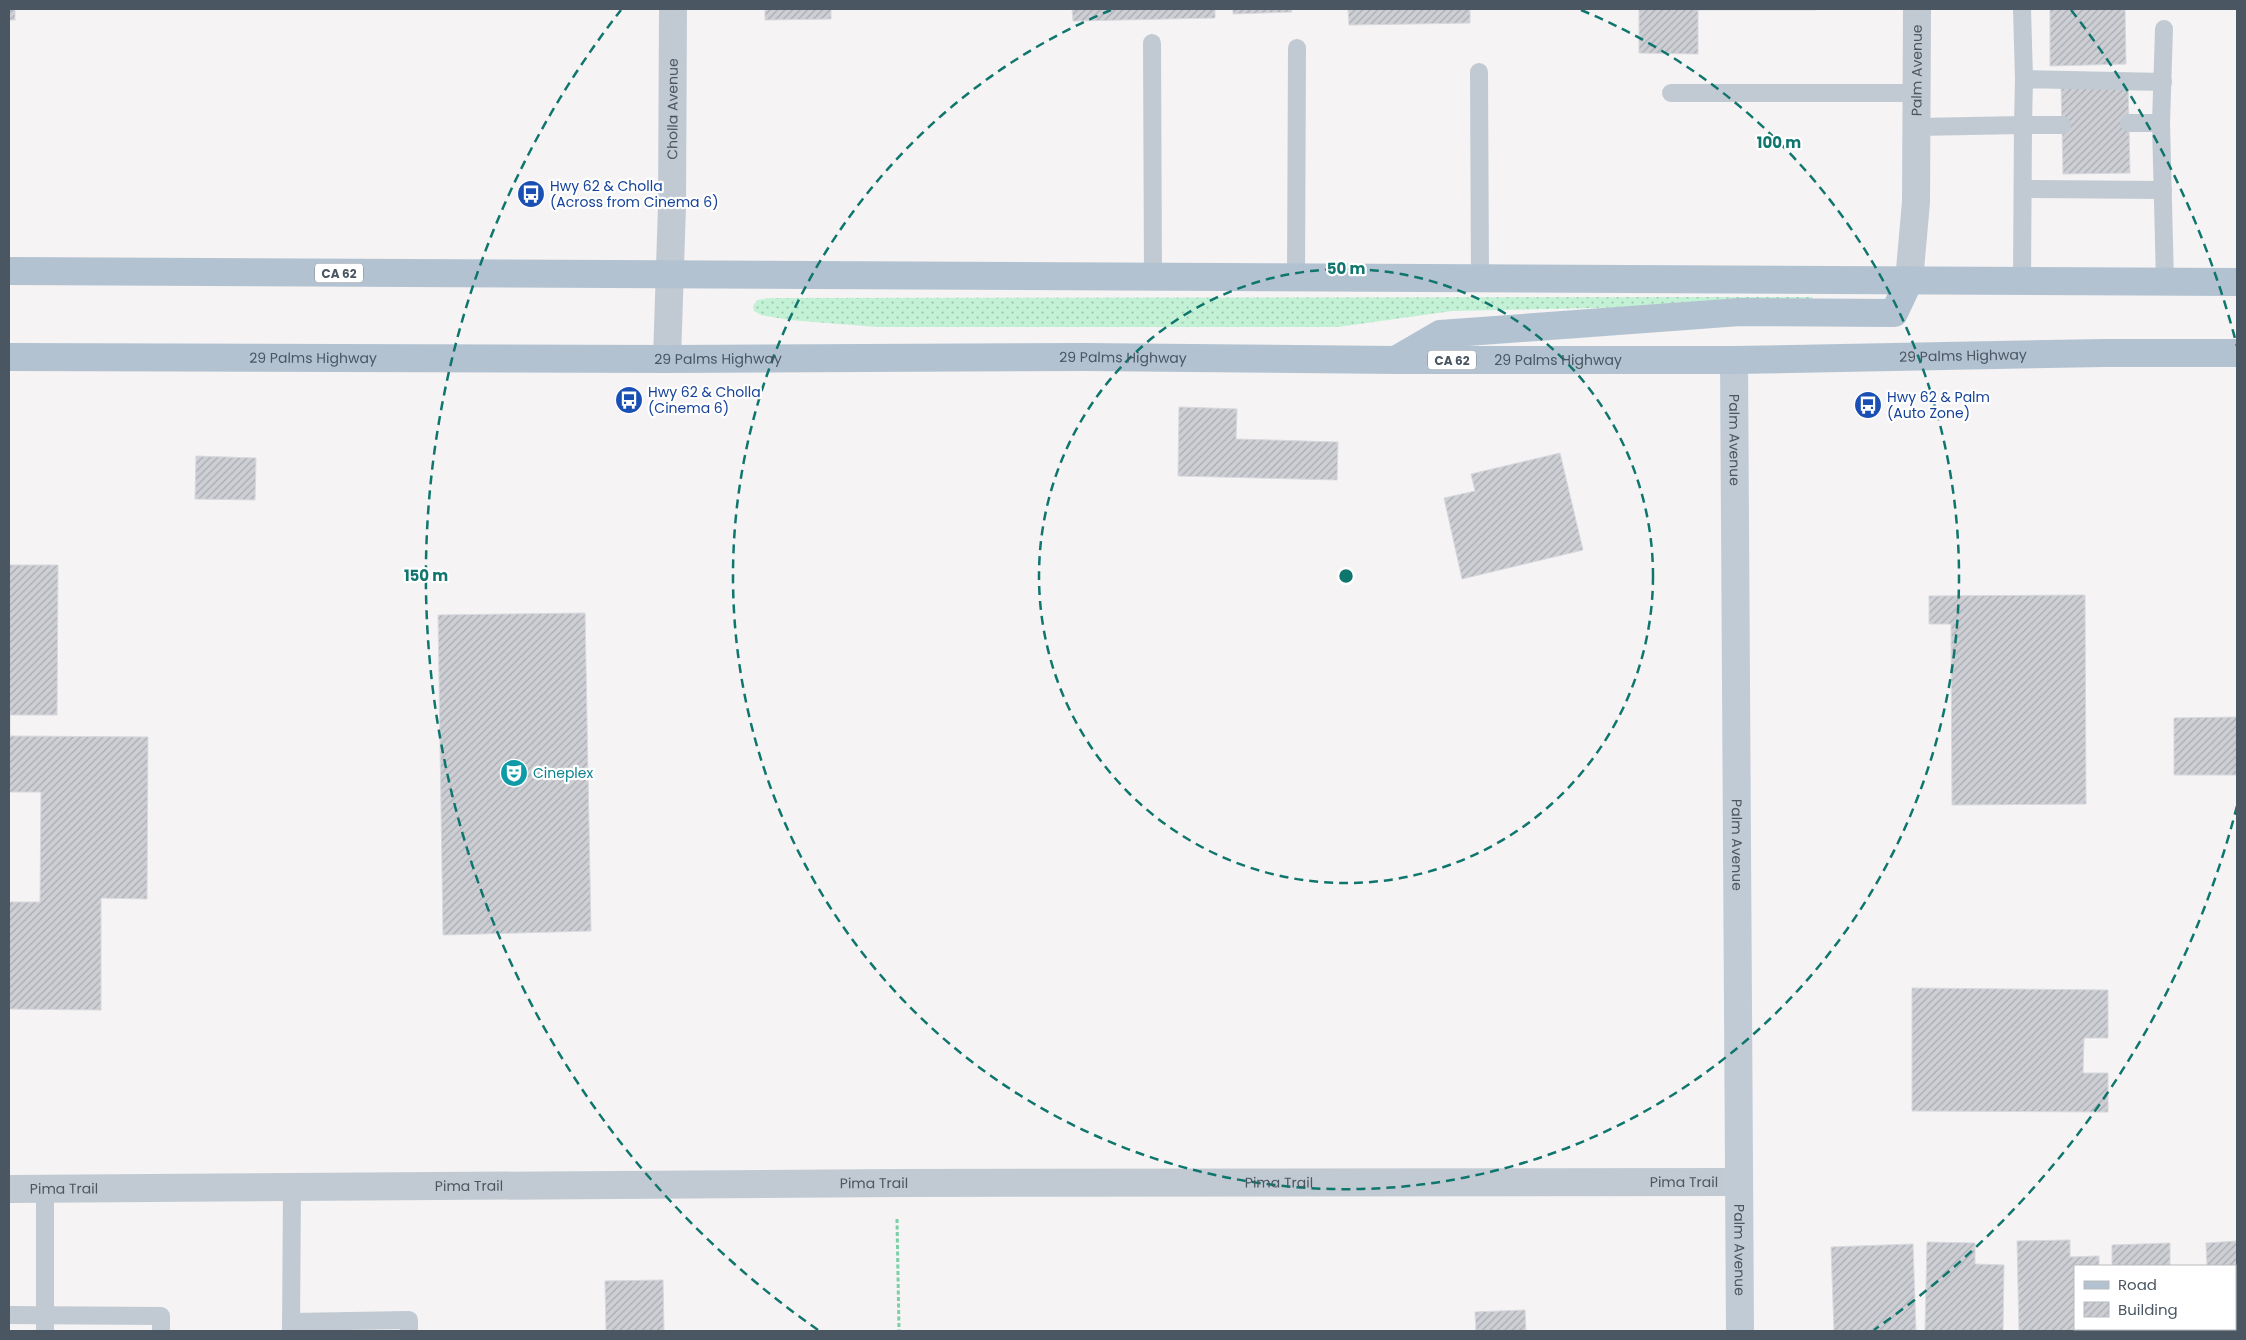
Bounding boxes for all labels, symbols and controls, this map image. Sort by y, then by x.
street label: Palm Avenue [1906,24,1927,116]
street label: Cholla Avenue [662,58,683,160]
text: 100 m [1757,132,1801,153]
place label: Hwy 62 & Cholla (Across from Cinema 6) [550,176,719,212]
bus stop icon: Hwy 62 & Cholla (Across from Cinema 6) [516,179,546,209]
text: 50 m [1327,258,1365,279]
road number: CA 62 [315,264,363,282]
street label: 29 Palms Highway [1899,344,2027,367]
street label: 29 Palms Highway [1059,347,1187,368]
street label: 29 Palms Highway [249,348,377,368]
street label: 29 Palms Highway [654,348,782,369]
road number: CA 62 [1428,350,1476,370]
street label: 29 Palms Highway [1494,350,1622,370]
place label: Hwy 62 & Cholla (Cinema 6) [648,382,761,418]
bus stop icon: Hwy 62 & Cholla (Cinema 6) [614,385,644,415]
place label: Hwy 62 & Palm (Auto Zone) [1887,387,1990,423]
bus stop icon: Hwy 62 & Palm (Auto Zone) [1853,390,1883,420]
street label: Palm Avenue [1724,394,1745,486]
text: 150 m [404,565,448,586]
centre of rings [1337,567,1355,585]
theatre icon: Cineplex [499,758,529,788]
place label: Cineplex [533,763,593,783]
street label: Palm Avenue [1727,799,1747,891]
street label: Pima Trail [1650,1172,1718,1192]
street label: Pima Trail [840,1173,908,1193]
street label: Pima Trail [1245,1173,1313,1193]
street label: Pima Trail [435,1176,503,1196]
street label: Pima Trail [30,1178,98,1199]
street label: Palm Avenue [1729,1204,1750,1296]
legend [2074,1265,2236,1330]
text: Road [2118,1274,2157,1295]
text: Building [2118,1299,2178,1320]

